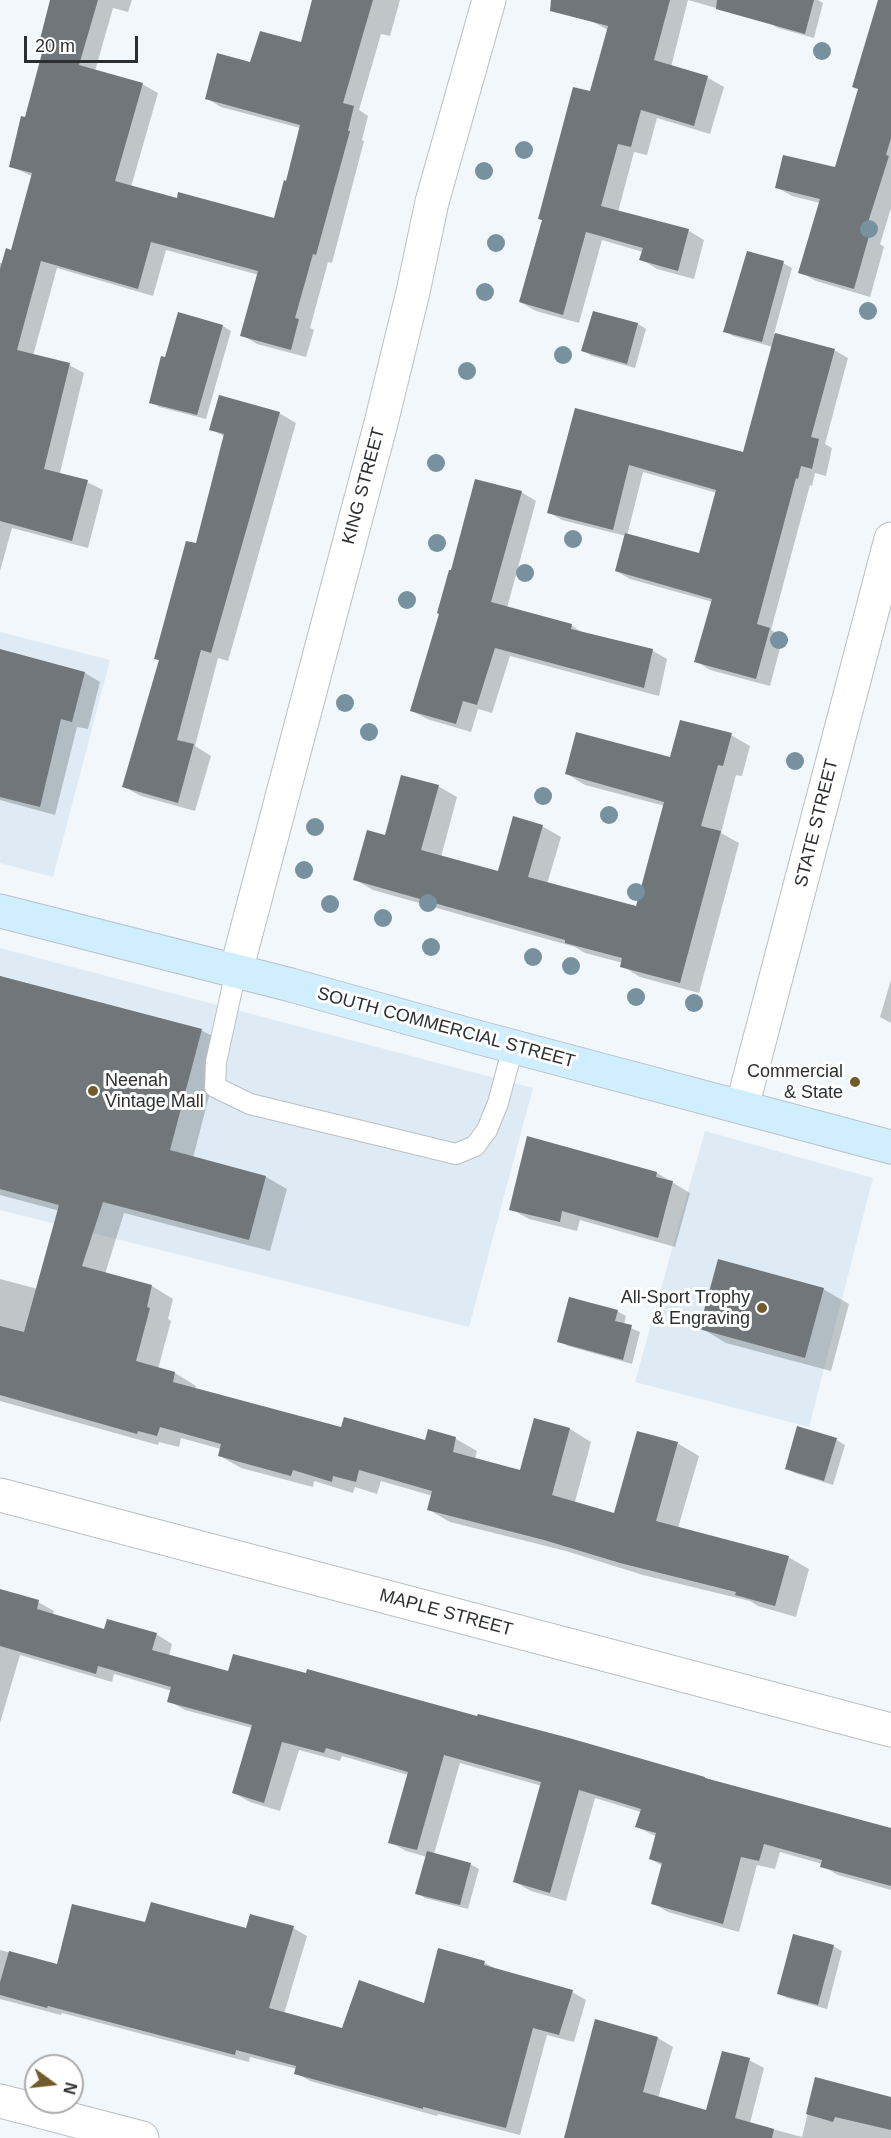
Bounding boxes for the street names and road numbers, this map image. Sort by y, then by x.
street label: KING STREET [338,425,390,547]
street label: STATE STREET [791,757,843,889]
street label: SOUTH COMMERCIAL STREET [315,983,577,1073]
street label: MAPLE STREET [377,1585,515,1641]

